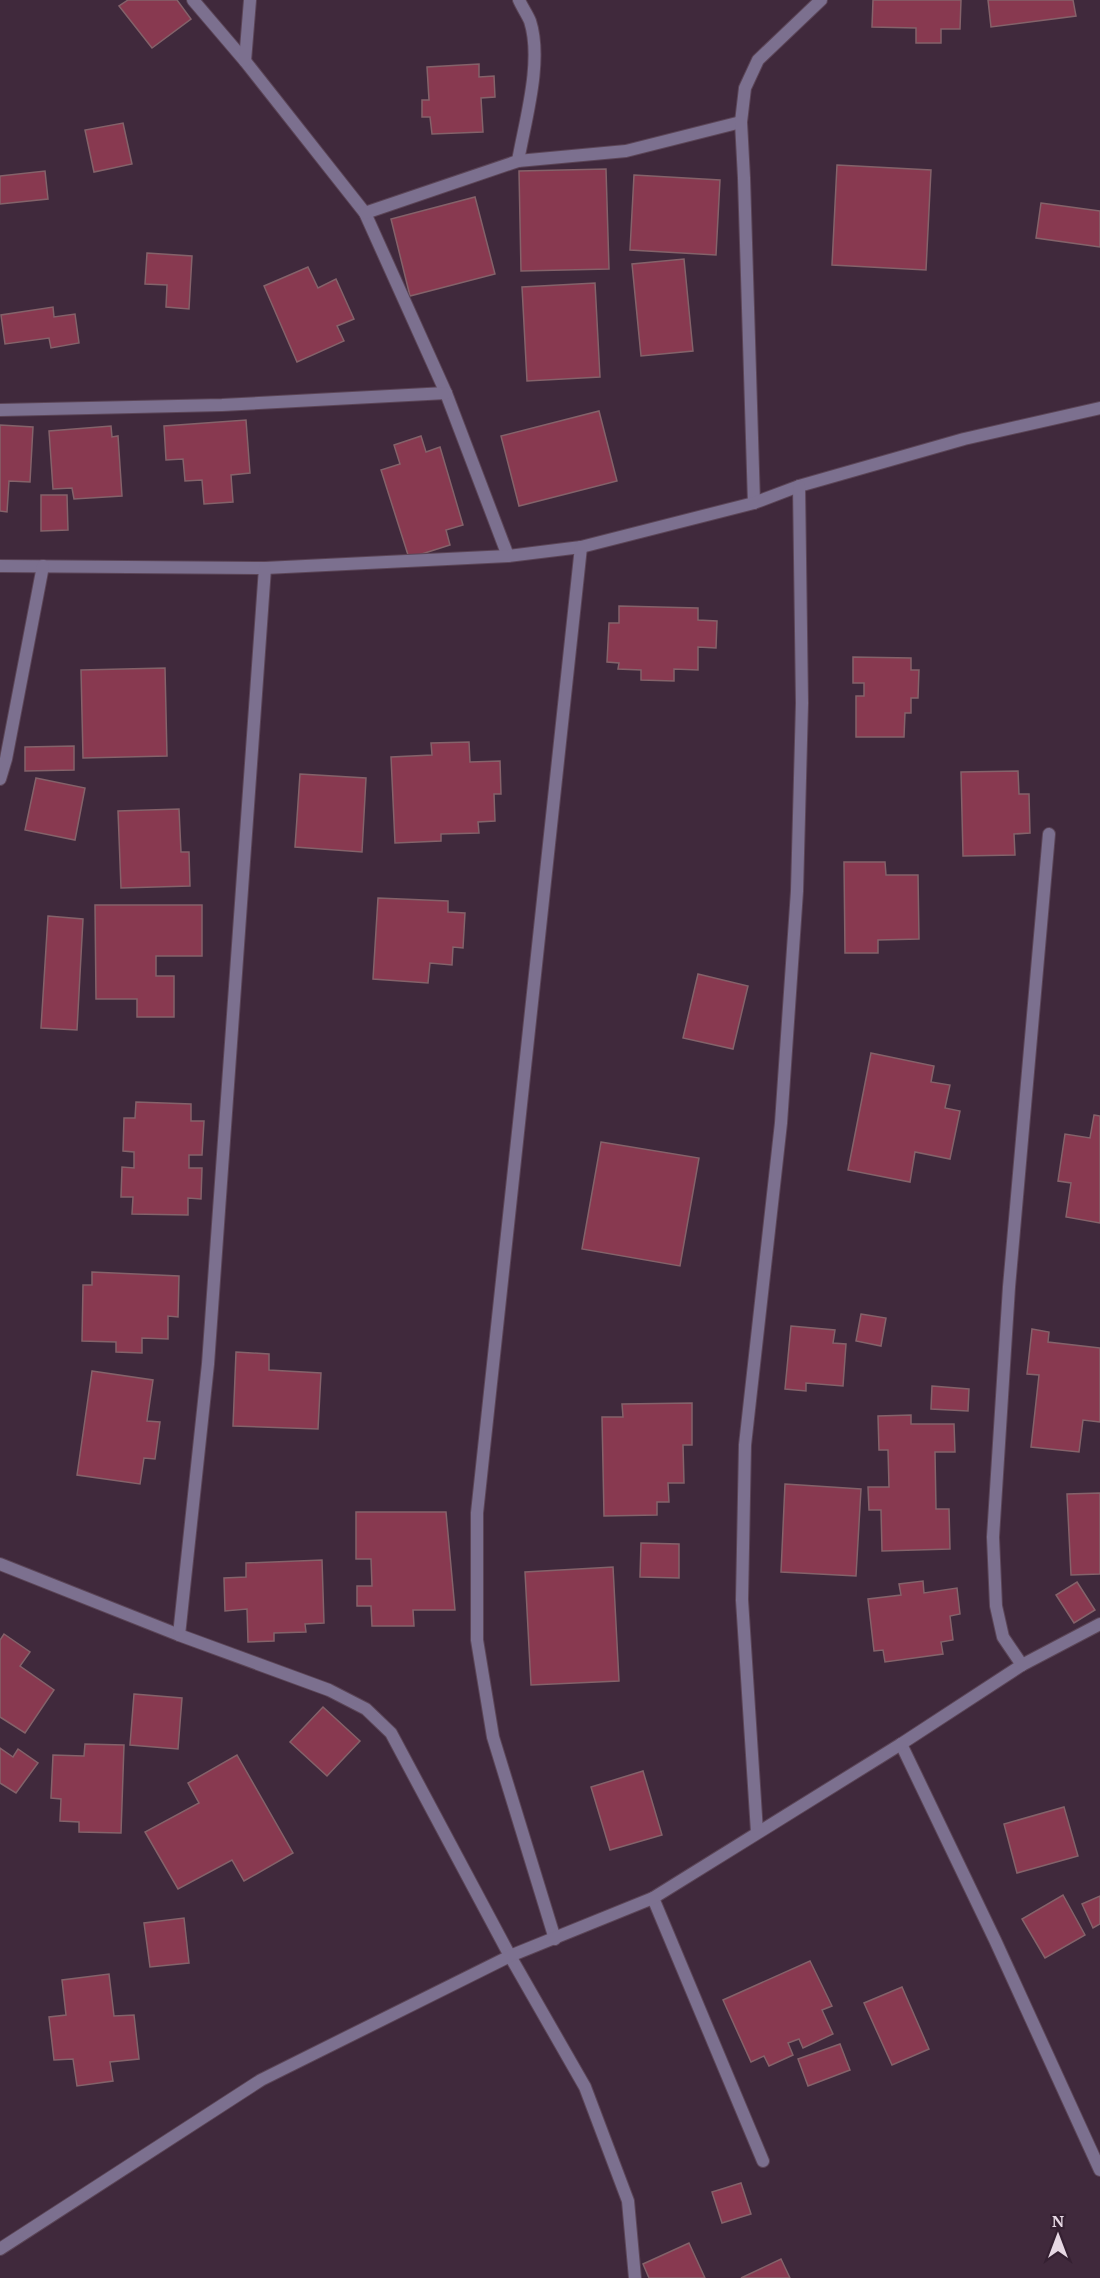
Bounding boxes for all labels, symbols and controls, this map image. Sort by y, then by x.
north arrow [1028,2206,1088,2266]
text: N [1052,2210,1064,2232]

